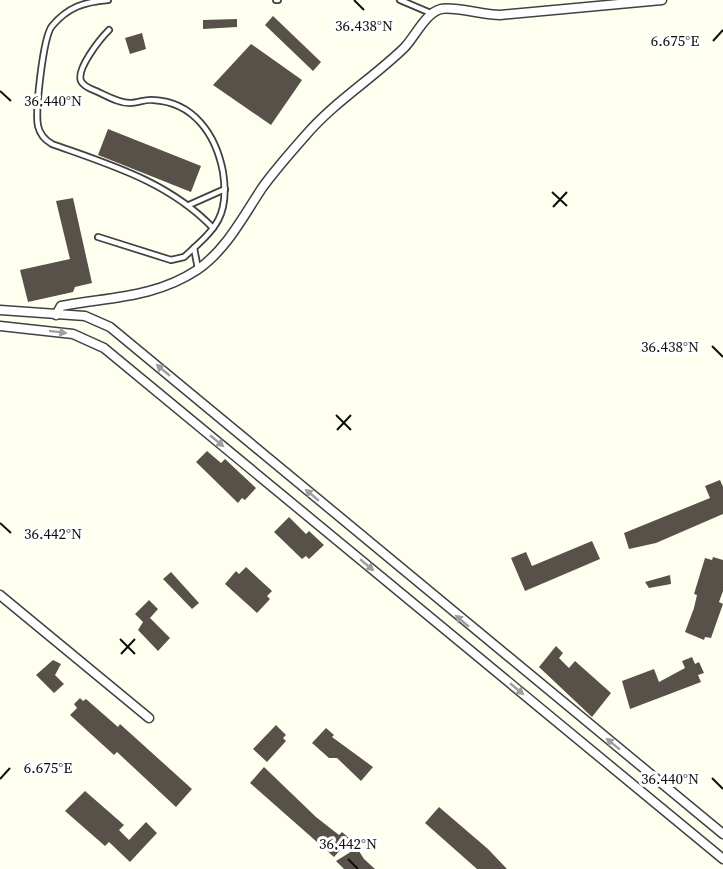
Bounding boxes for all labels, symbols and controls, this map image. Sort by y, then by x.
text: 36.438°N [335,15,393,36]
text: 6.675°E [651,30,699,51]
text: 36.440°N [24,90,82,111]
one-way arrow [49,327,68,337]
text: 36.438°N [641,336,699,357]
one-way arrow [155,364,171,377]
one-way arrow [209,434,225,447]
one-way arrow [304,489,320,502]
text: 36.442°N [24,523,82,544]
one-way arrow [359,558,375,571]
one-way arrow [454,614,470,627]
one-way arrow [509,682,524,695]
one-way arrow [606,738,621,751]
text: 6.675°E [24,757,72,778]
text: 36.440°N [641,768,699,789]
text: 36.442°N [319,833,377,854]

